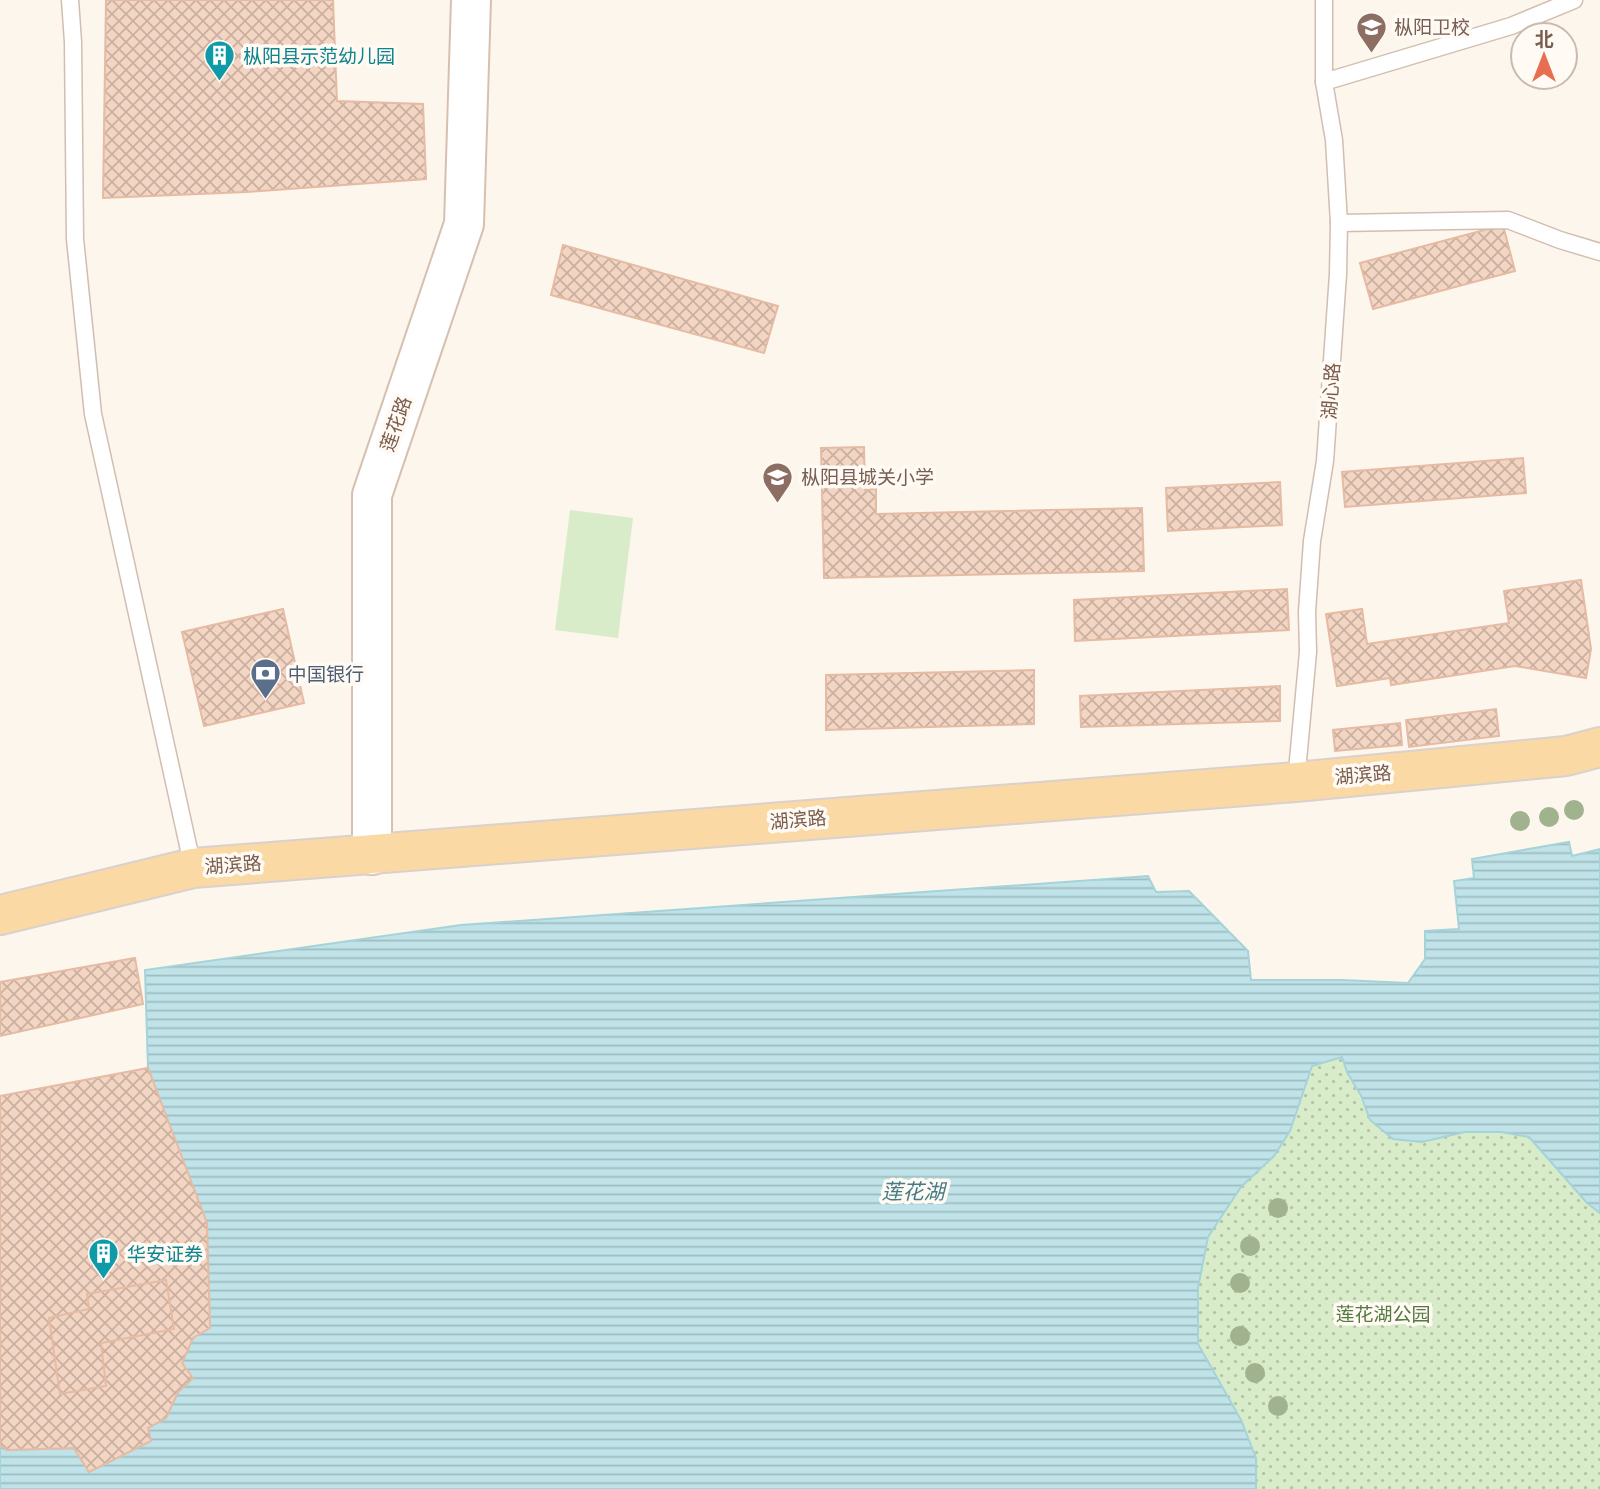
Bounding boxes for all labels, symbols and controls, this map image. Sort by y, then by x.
school or university icon: 枞阳卫校 [1354,10,1388,54]
place label: 枞阳卫校 [1394,16,1470,39]
north arrow [1509,21,1579,91]
text: 北 [1534,28,1554,51]
building icon: 枞阳县示范幼儿园 [203,39,237,83]
place label: 枞阳县示范幼儿园 [243,45,395,68]
street label: 湖心路 [1318,362,1344,420]
street label: 莲花路 [376,393,416,455]
school or university icon: 枞阳县城关小学 [761,460,795,504]
place label: 枞阳县城关小学 [801,466,934,489]
bank icon: 中国银行 [248,657,282,701]
place label: 中国银行 [288,663,364,686]
street label: 湖滨路 [1334,761,1392,789]
street label: 湖滨路 [769,806,827,834]
street label: 湖滨路 [204,852,262,878]
water label: 莲花湖 [882,1179,947,1204]
building icon: 华安证券 [87,1237,121,1281]
place label: 华安证券 [127,1243,203,1266]
park label: 莲花湖公园 [1335,1303,1431,1326]

